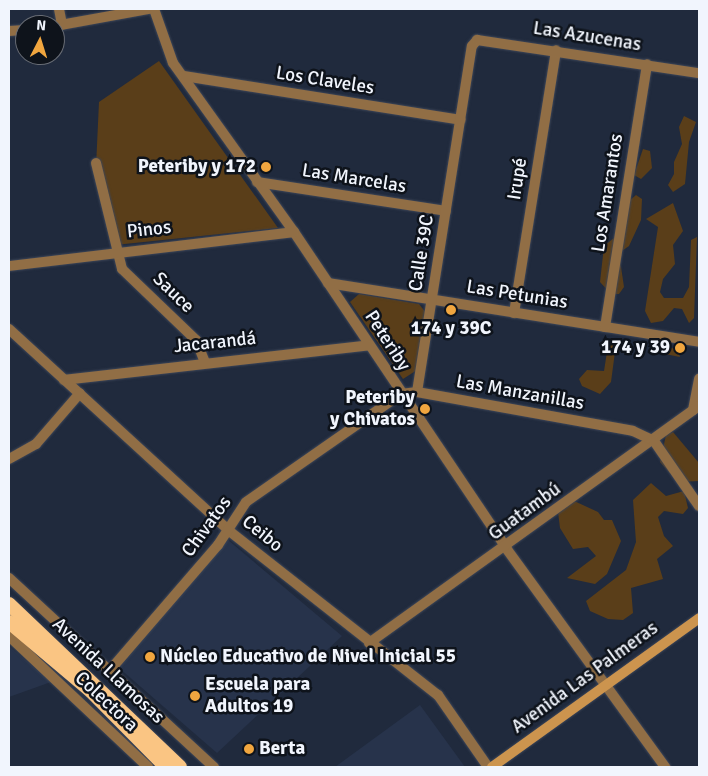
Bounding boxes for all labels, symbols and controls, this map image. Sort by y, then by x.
north arrow [15,15,65,65]
text: N [36,17,47,34]
street label: Las Azucenas [531,17,643,57]
street label: Los Claveles [274,62,376,100]
street label: Los Amarantos [587,132,629,254]
place label: Peteriby y 172 [138,156,256,178]
street label: Irupé [503,156,533,202]
street label: Las Marcelas [300,159,408,199]
marker: Peteriby y 172 [260,161,272,173]
street label: Calle 39C [405,213,439,293]
street label: Pinos [126,216,172,244]
street label: Sauce [147,268,199,318]
street label: Las Petunias [465,276,569,314]
marker: 174 y 39C [445,304,457,316]
street label: Peteriby [359,307,415,375]
place label: 174 y 39C [411,318,491,340]
street label: Jacarandá [173,327,257,359]
place label: 174 y 39 [601,337,670,359]
marker: 174 y 39 [674,342,686,354]
street label: Las Manzanillas [454,371,586,415]
place label: Peteriby y Chivatos [330,387,415,431]
marker: Peteriby y Chivatos [419,403,431,415]
street label: Guatambú [484,478,566,546]
street label: Chivatos [177,492,237,562]
street label: Ceibo [237,511,287,557]
street label: Avenida Llamosas [47,613,169,729]
street label: Avenida Las Palmeras [507,617,663,739]
place label: Núcleo Educativo de Nivel Inicial 55 [160,646,456,668]
marker: Núcleo Educativo de Nivel Inicial 55 [144,651,156,663]
street label: Colectora [70,667,142,737]
place label: Escuela para Adultos 19 [205,674,310,718]
marker: Escuela para Adultos 19 [189,690,201,702]
place label: Berta [259,738,305,760]
marker: Berta [243,743,255,755]

